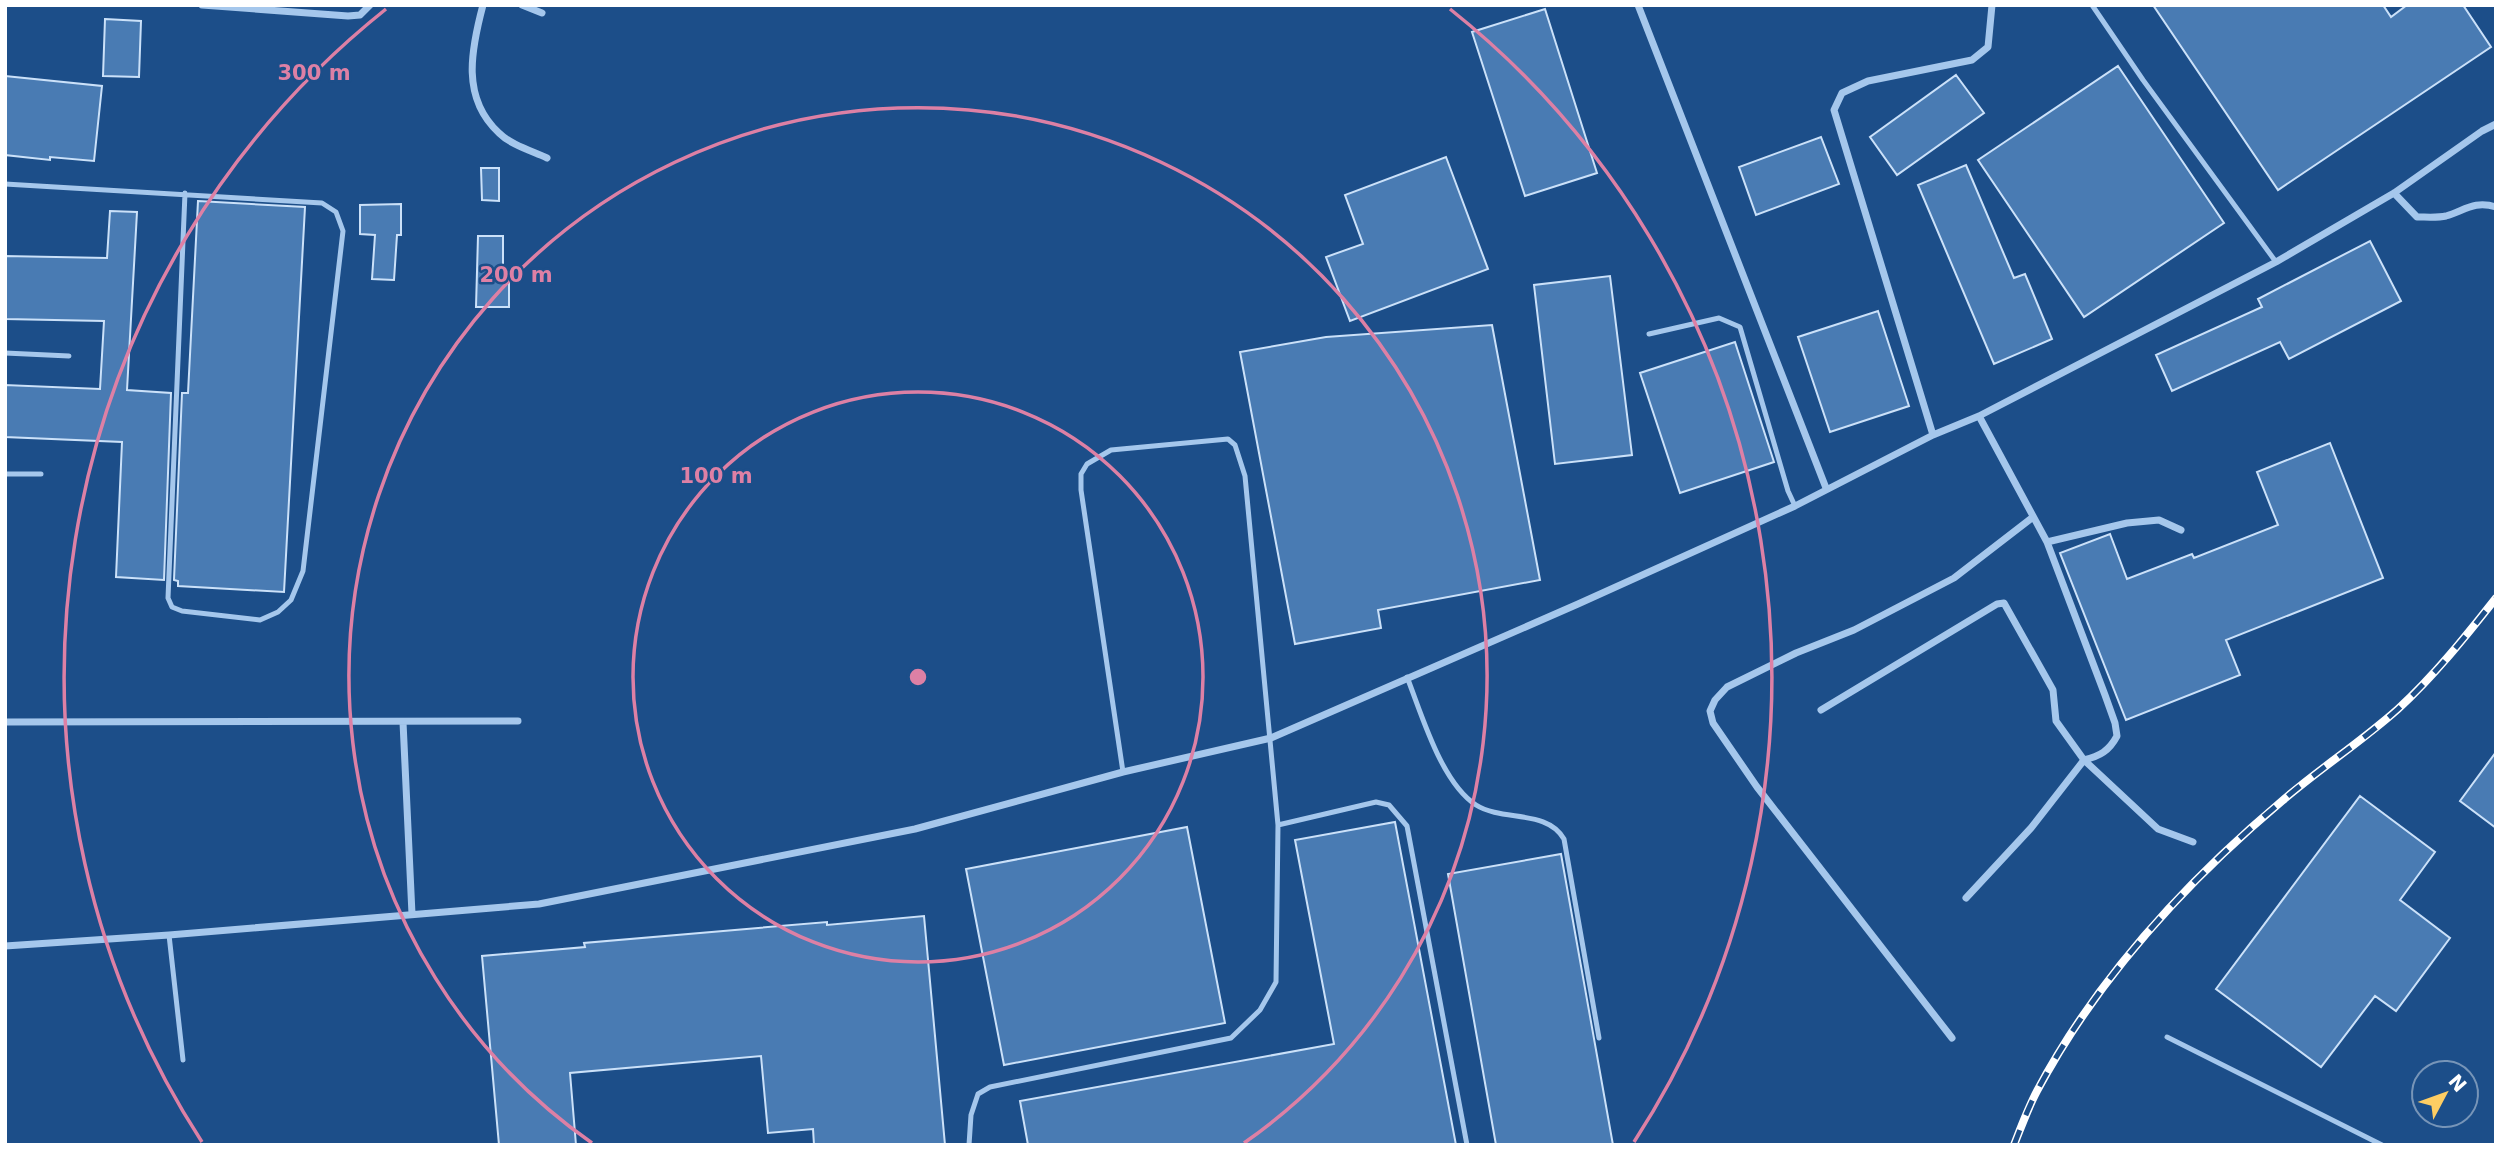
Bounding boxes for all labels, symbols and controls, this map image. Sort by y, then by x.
text: 300 m [277,61,351,85]
text: 200 m [479,263,553,287]
text: 100 m [679,464,753,488]
centre of rings [906,665,930,689]
north arrow [2410,1059,2480,1129]
text: N [2444,1070,2471,1096]

